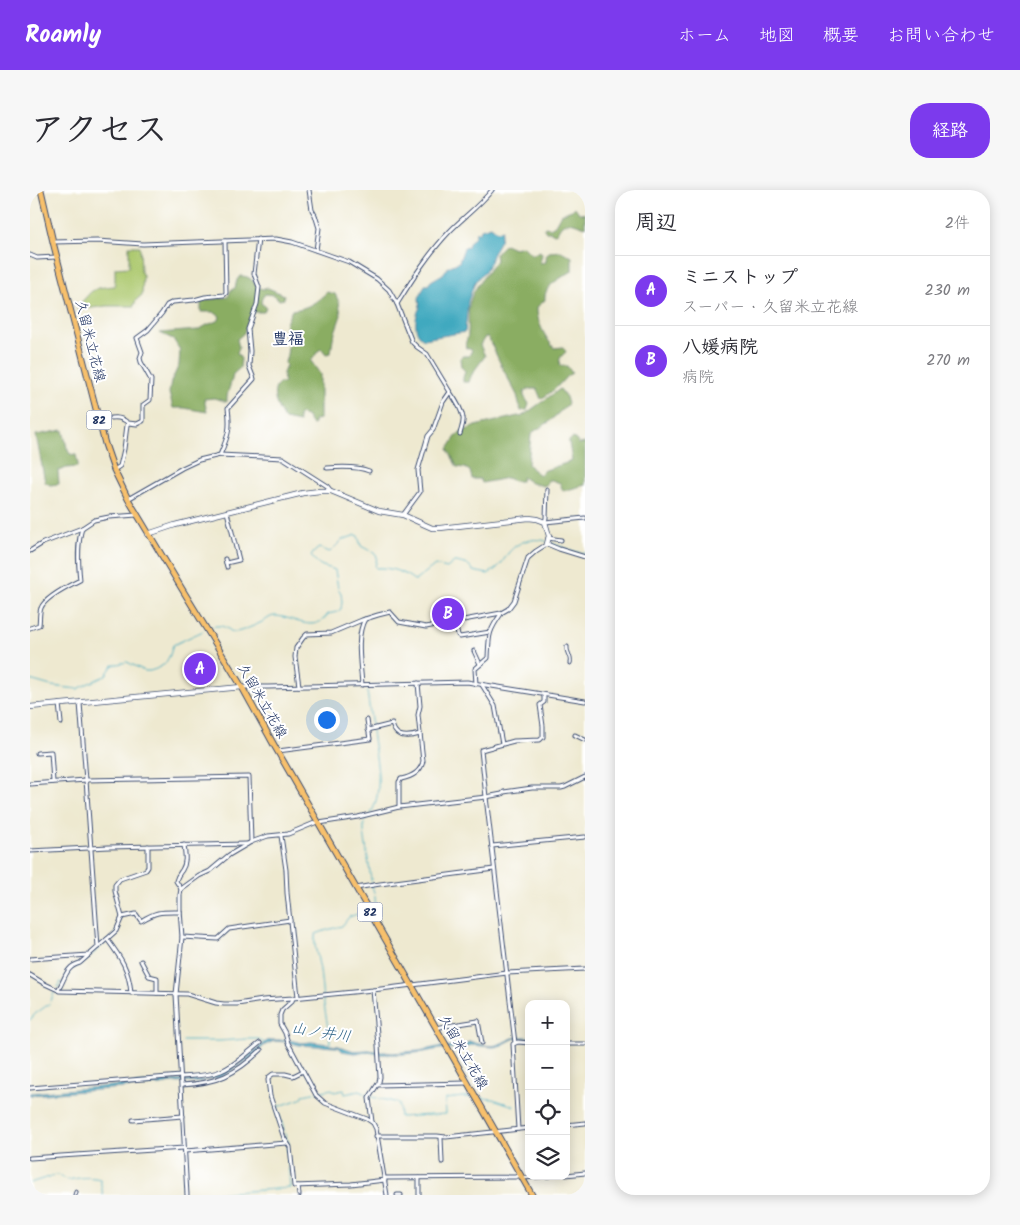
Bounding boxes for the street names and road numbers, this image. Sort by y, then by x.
street label: 久留米立花線 [69,298,111,384]
road number: 82 [86,410,112,430]
street label: 久留米立花線 [231,659,293,743]
road number: 82 [358,902,382,922]
street label: 久留米立花線 [432,1010,494,1094]

